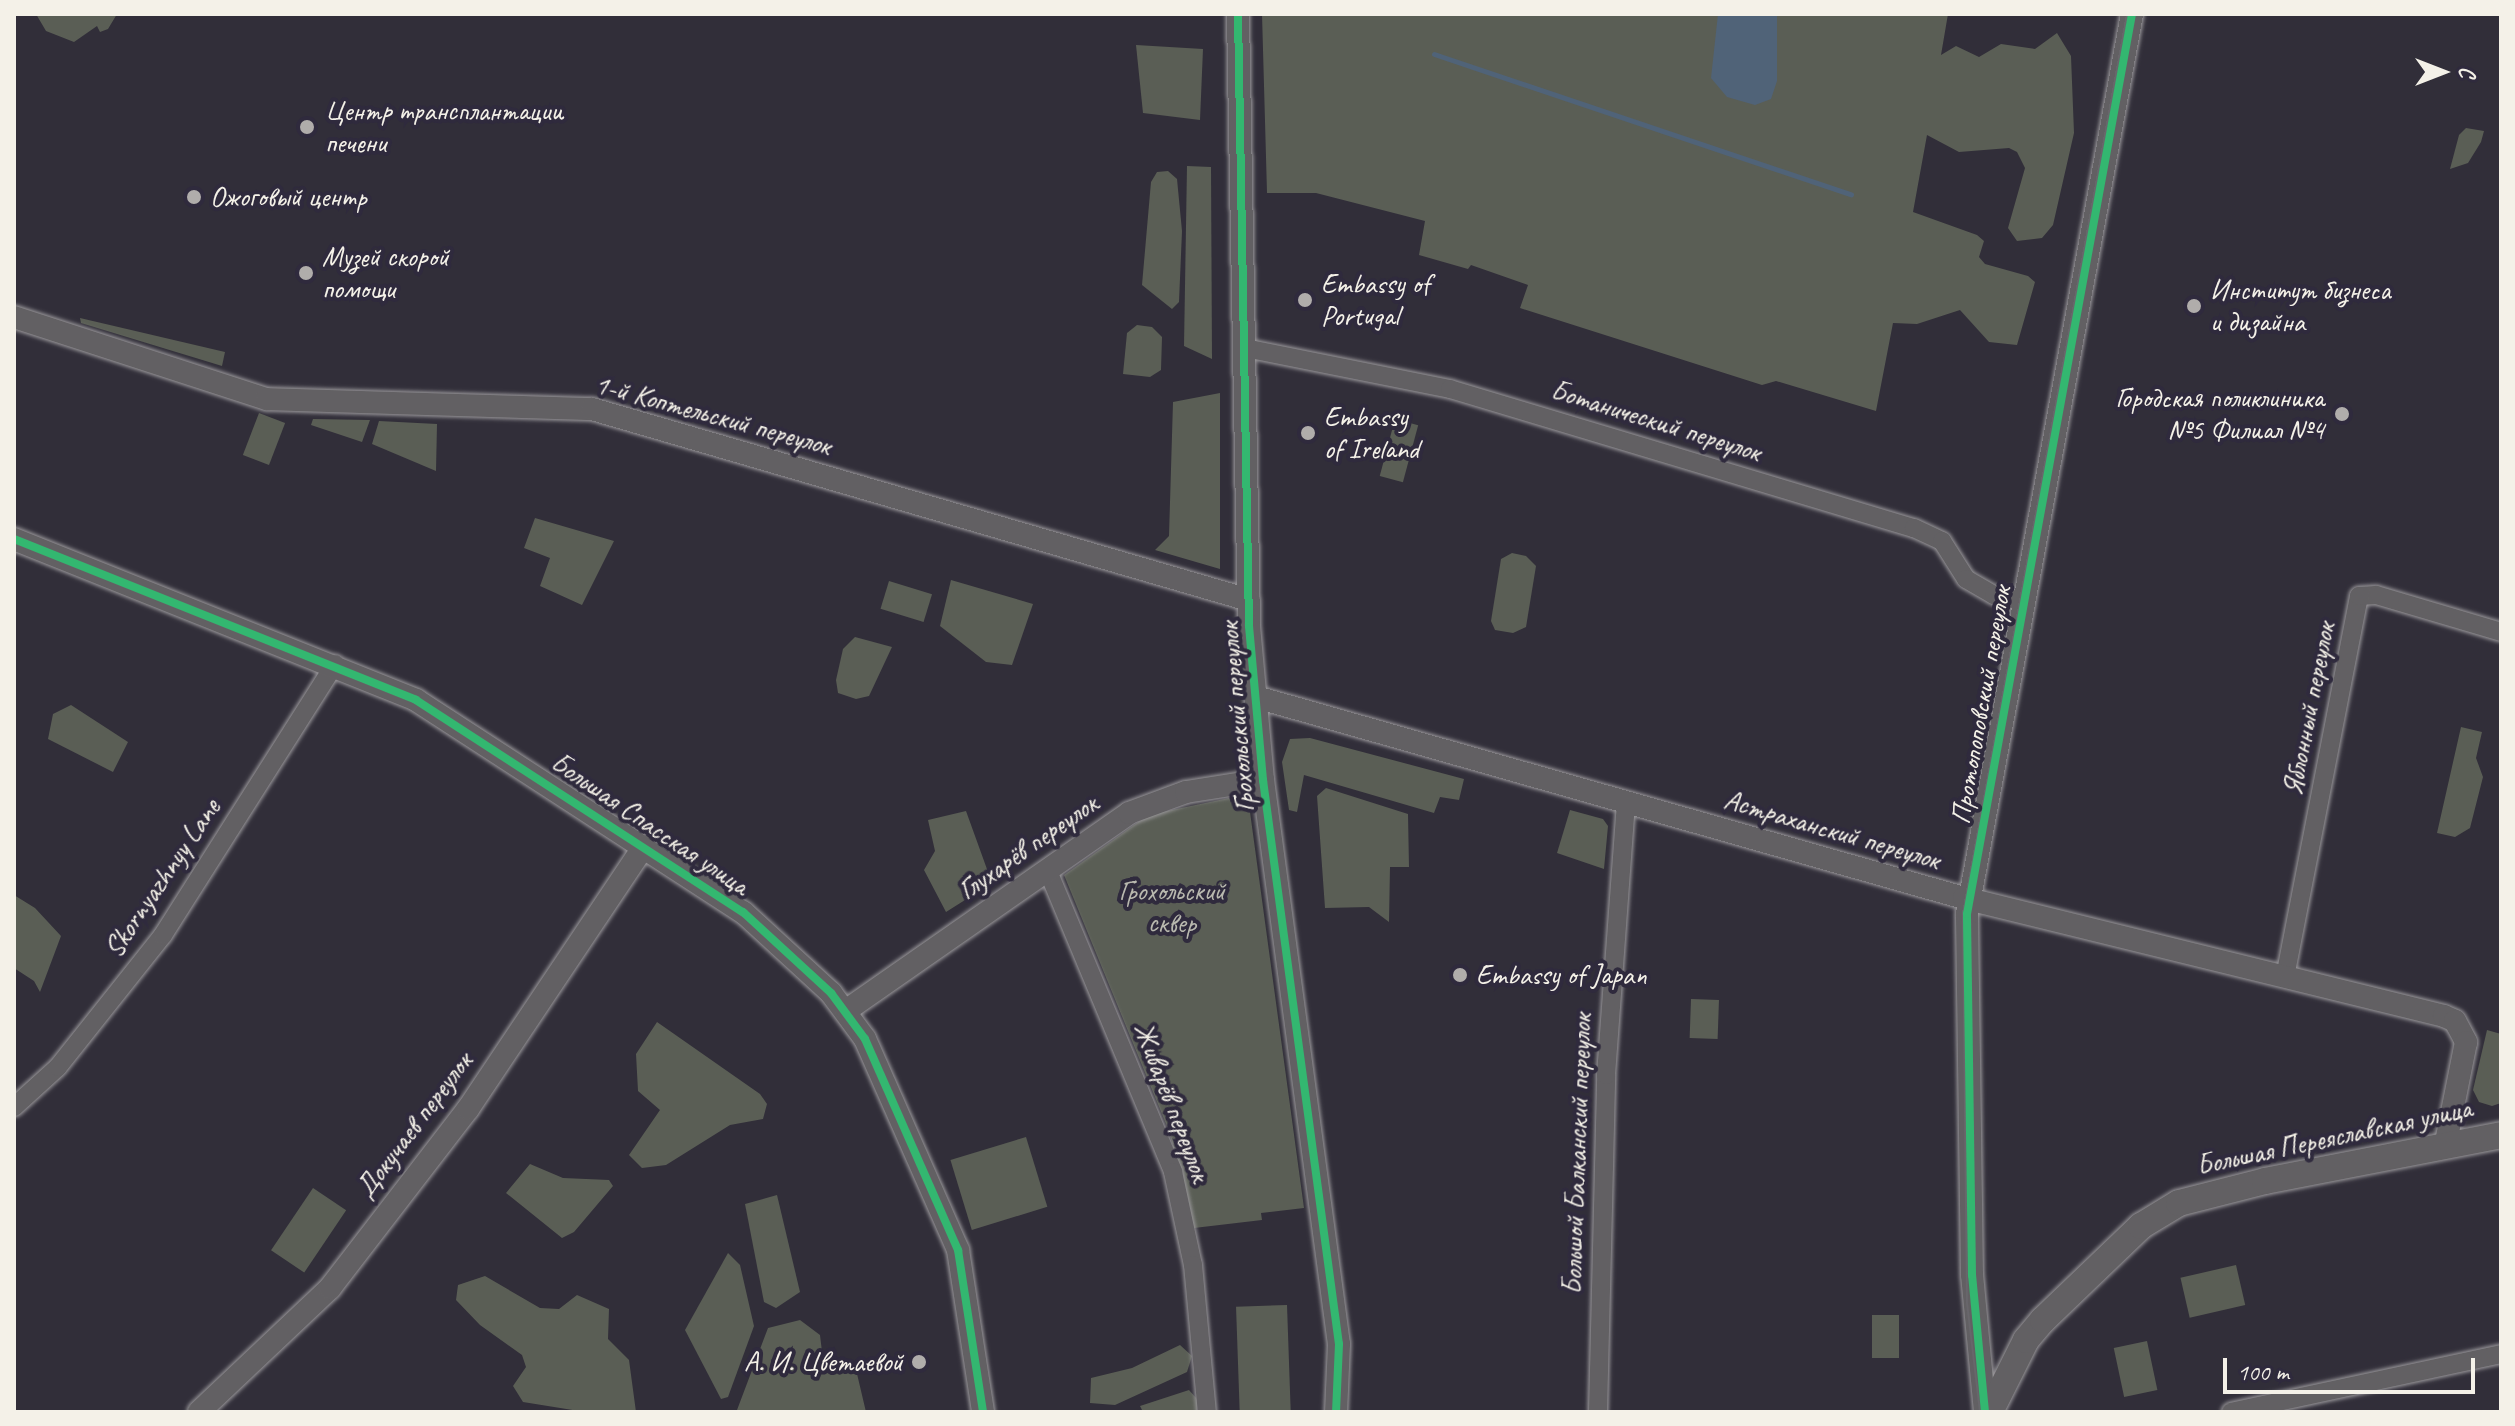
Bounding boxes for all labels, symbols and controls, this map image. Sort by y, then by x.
north arrow [2403,32,2483,112]
text: С [2453,67,2481,77]
place label: Центр трансплантации печени [325,94,563,160]
marker: Центр трансплантации печени [296,116,318,138]
place label: Ожоговый центр [210,180,366,214]
marker: Ожоговый центр [185,188,203,206]
place label: Музей скорой помощи [322,240,449,306]
marker: Музей скорой помощи [297,264,315,282]
place label: Embassy of Portugal [1321,267,1429,333]
place label: Институт бизнеса и дизайна [2210,273,2393,339]
marker: Embassy of Portugal [1296,291,1314,309]
marker: Институт бизнеса и дизайна [2185,297,2203,315]
street label: 1-й Коптельский переулок [591,367,835,463]
street label: Ботанический переулок [1547,373,1765,469]
place label: Городская поликлиника №5 Филиал №4 [2116,381,2324,447]
place label: Embassy of Ireland [1324,400,1418,466]
marker: Городская поликлиника №5 Филиал №4 [2331,403,2353,425]
marker: Embassy of Ireland [1299,424,1317,442]
street label: Протопоповский переулок [1944,583,2018,827]
street label: Яблонный переулок [2276,619,2342,799]
street label: Грохольский переулок [1212,620,1262,814]
street label: Большая Спасская улица [544,745,756,903]
street label: Астраханский переулок [1720,783,1944,877]
street label: Глухарёв переулок [953,787,1103,907]
street label: Skornyazhnyy Lane [97,793,227,963]
park label: Грохольский сквер [1119,874,1225,940]
place label: Embassy of Japan [1476,958,1646,992]
marker: Embassy of Japan [1451,966,1469,984]
street label: Большой Балканский переулок [1555,1013,1599,1295]
street label: Живарёв переулок [1127,1019,1217,1185]
street label: Докучаев переулок [349,1046,479,1204]
street label: Большая Переяславская улица [2193,1091,2475,1183]
scale bar [2227,1342,2479,1392]
place label: А. И. Цветаевой [744,1345,903,1379]
marker: А. И. Цветаевой [910,1353,928,1371]
text: 100 m [2237,1357,2289,1387]

